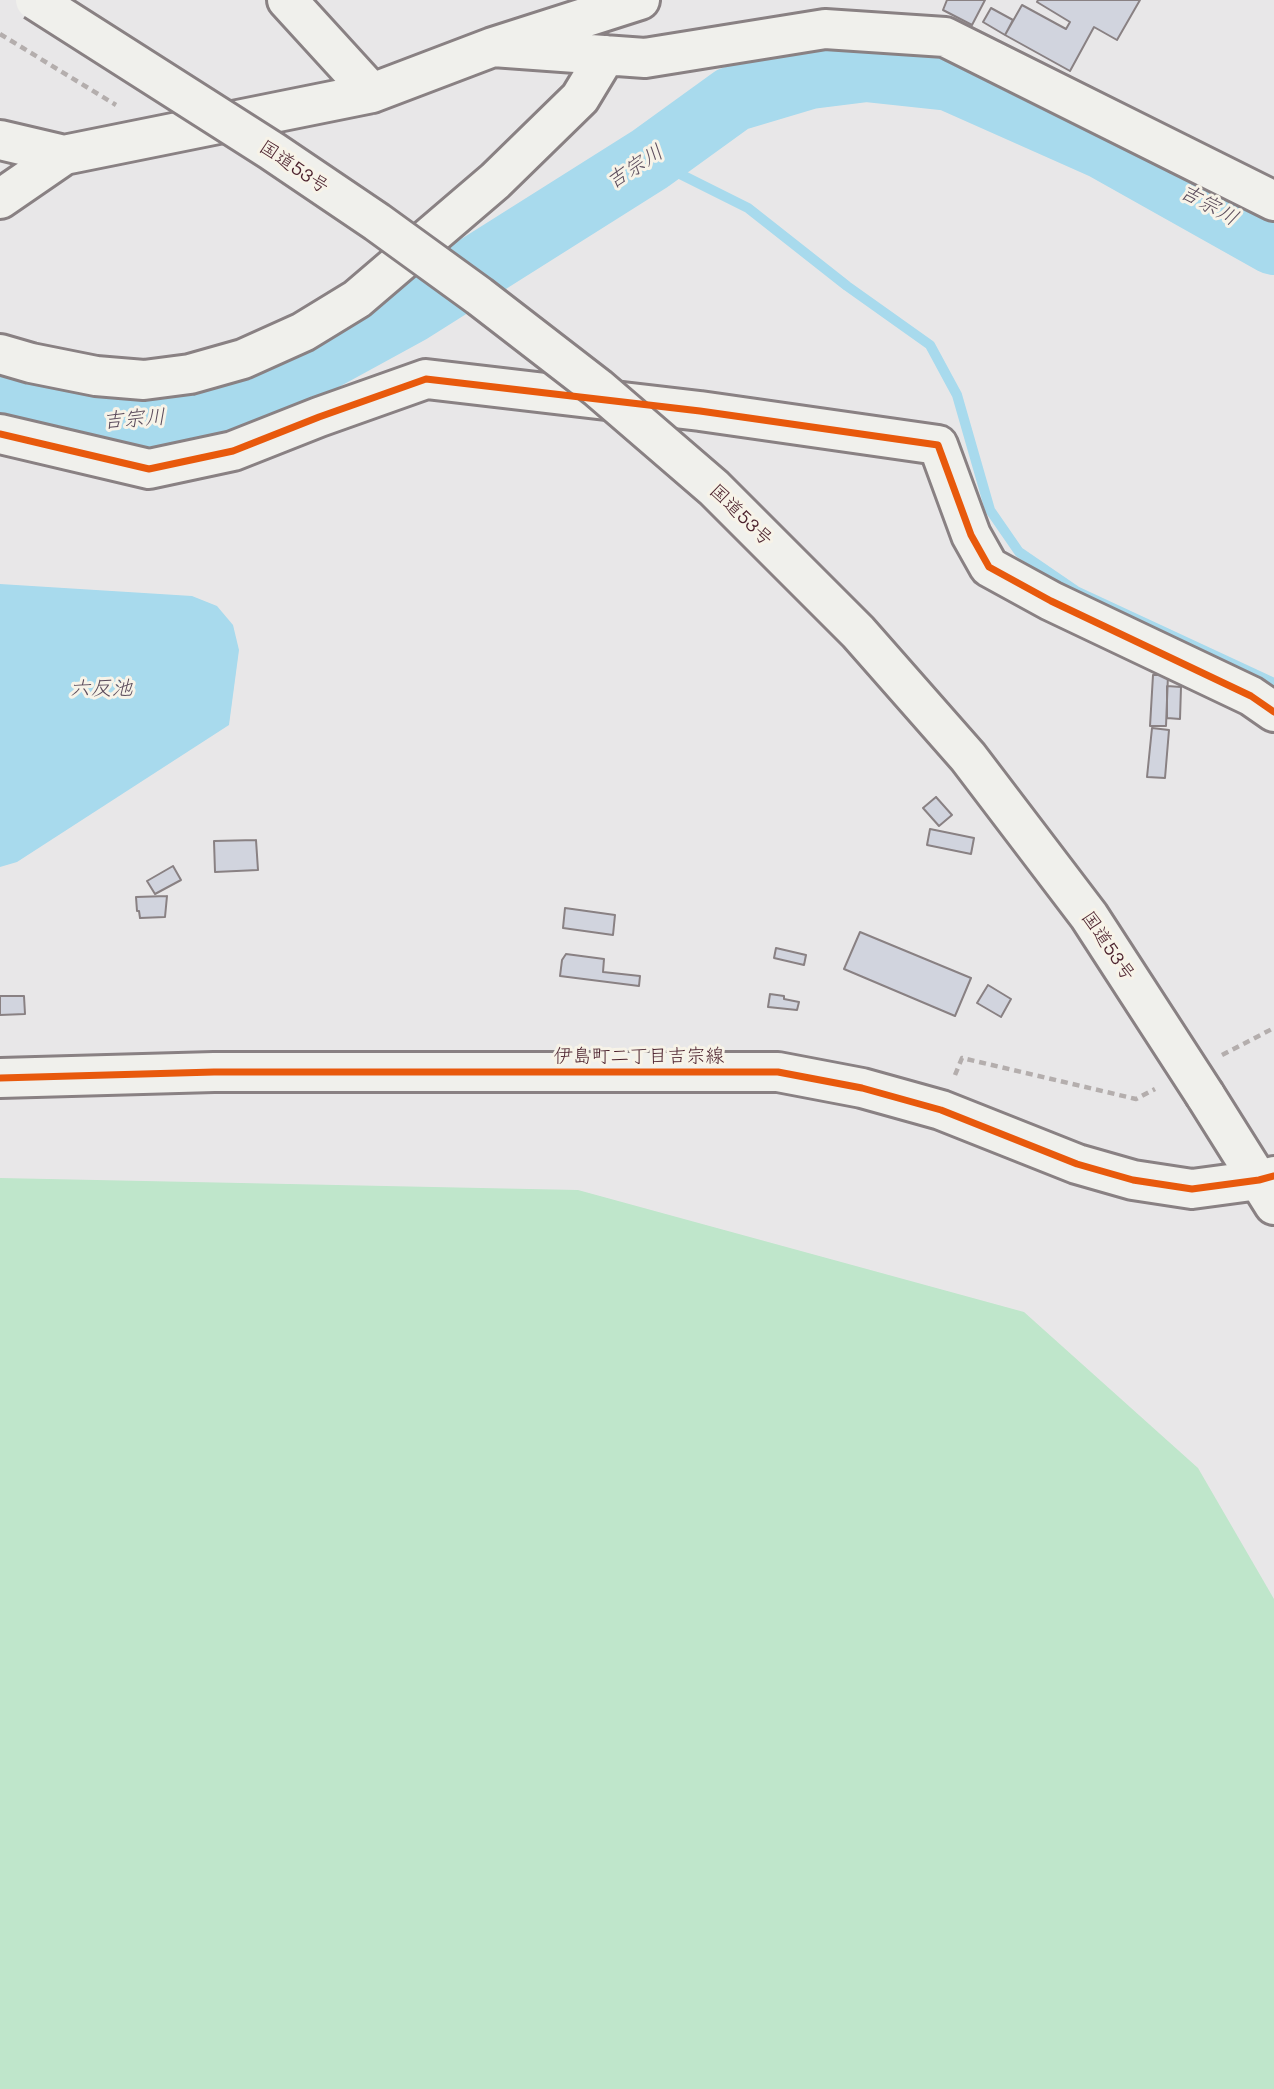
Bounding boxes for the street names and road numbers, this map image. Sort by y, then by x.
street label: 国道53号 [255,135,333,199]
street label: 国道53号 [705,479,777,551]
street label: 国道53号 [1076,907,1140,985]
street label: 伊島町二丁目吉宗線 [554,1045,724,1067]

